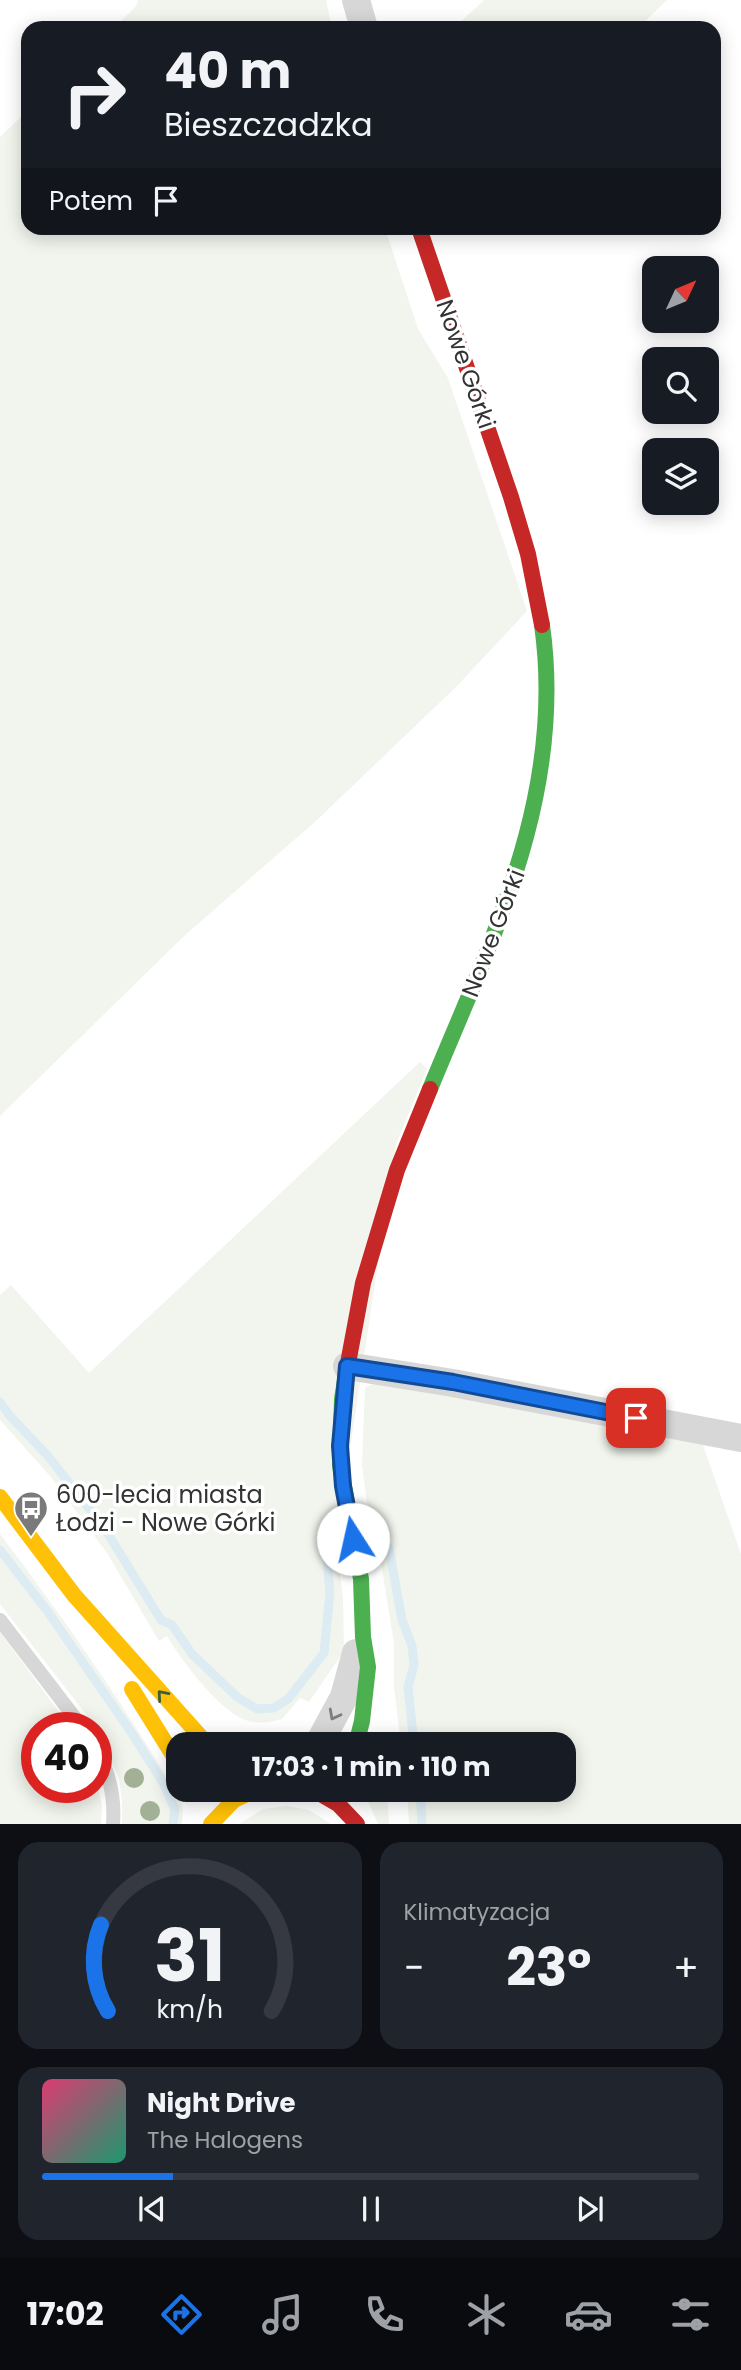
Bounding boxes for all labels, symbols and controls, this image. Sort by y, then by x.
text: 40 m [164,37,291,105]
icon: right [49,49,140,140]
text: Bieszczadzka [164,102,373,147]
icon: arrive [147,182,185,220]
text: Potem [49,183,133,219]
north arrow [642,256,719,332]
map controls [642,256,719,515]
street label: Nowe Górki [429,295,503,433]
button: search [642,347,719,424]
button: layers [642,438,719,515]
street label: Nowe Górki [454,864,532,1002]
pin [606,1388,666,1448]
icon: arrive [617,1399,655,1437]
place label: 600-lecia miasta Łodzi - Nowe Górki [56,1478,275,1539]
bus stop icon: 600-lecia miasta Łodzi - Nowe Górki [12,1489,50,1538]
position arrow [316,1502,390,1576]
one-way arrow [158,1690,170,1703]
one-way arrow [329,1708,342,1720]
speed limit sign: 40 [21,1712,112,1803]
text: 17:03 · 1 min · 110 m [252,1749,490,1785]
text: Klimatyzacja [404,1896,550,1928]
text: 31 [154,1906,225,2007]
text: 23° [506,1931,591,2004]
text: − [404,1941,424,1994]
text: + [673,1941,699,1994]
text: km/h [156,1992,223,2027]
text: Night Drive [147,2085,295,2121]
text: The Halogens [147,2124,303,2156]
icon: previous [133,2190,171,2228]
icon: pause [352,2190,390,2228]
icon: next [571,2190,609,2228]
icon: directions [157,2290,206,2339]
icon: music [258,2290,307,2339]
icon: phone [360,2290,409,2339]
icon: climate [462,2290,511,2339]
icon: car [564,2290,613,2339]
icon: filters [666,2290,715,2339]
text: 17:02 [26,2291,104,2336]

